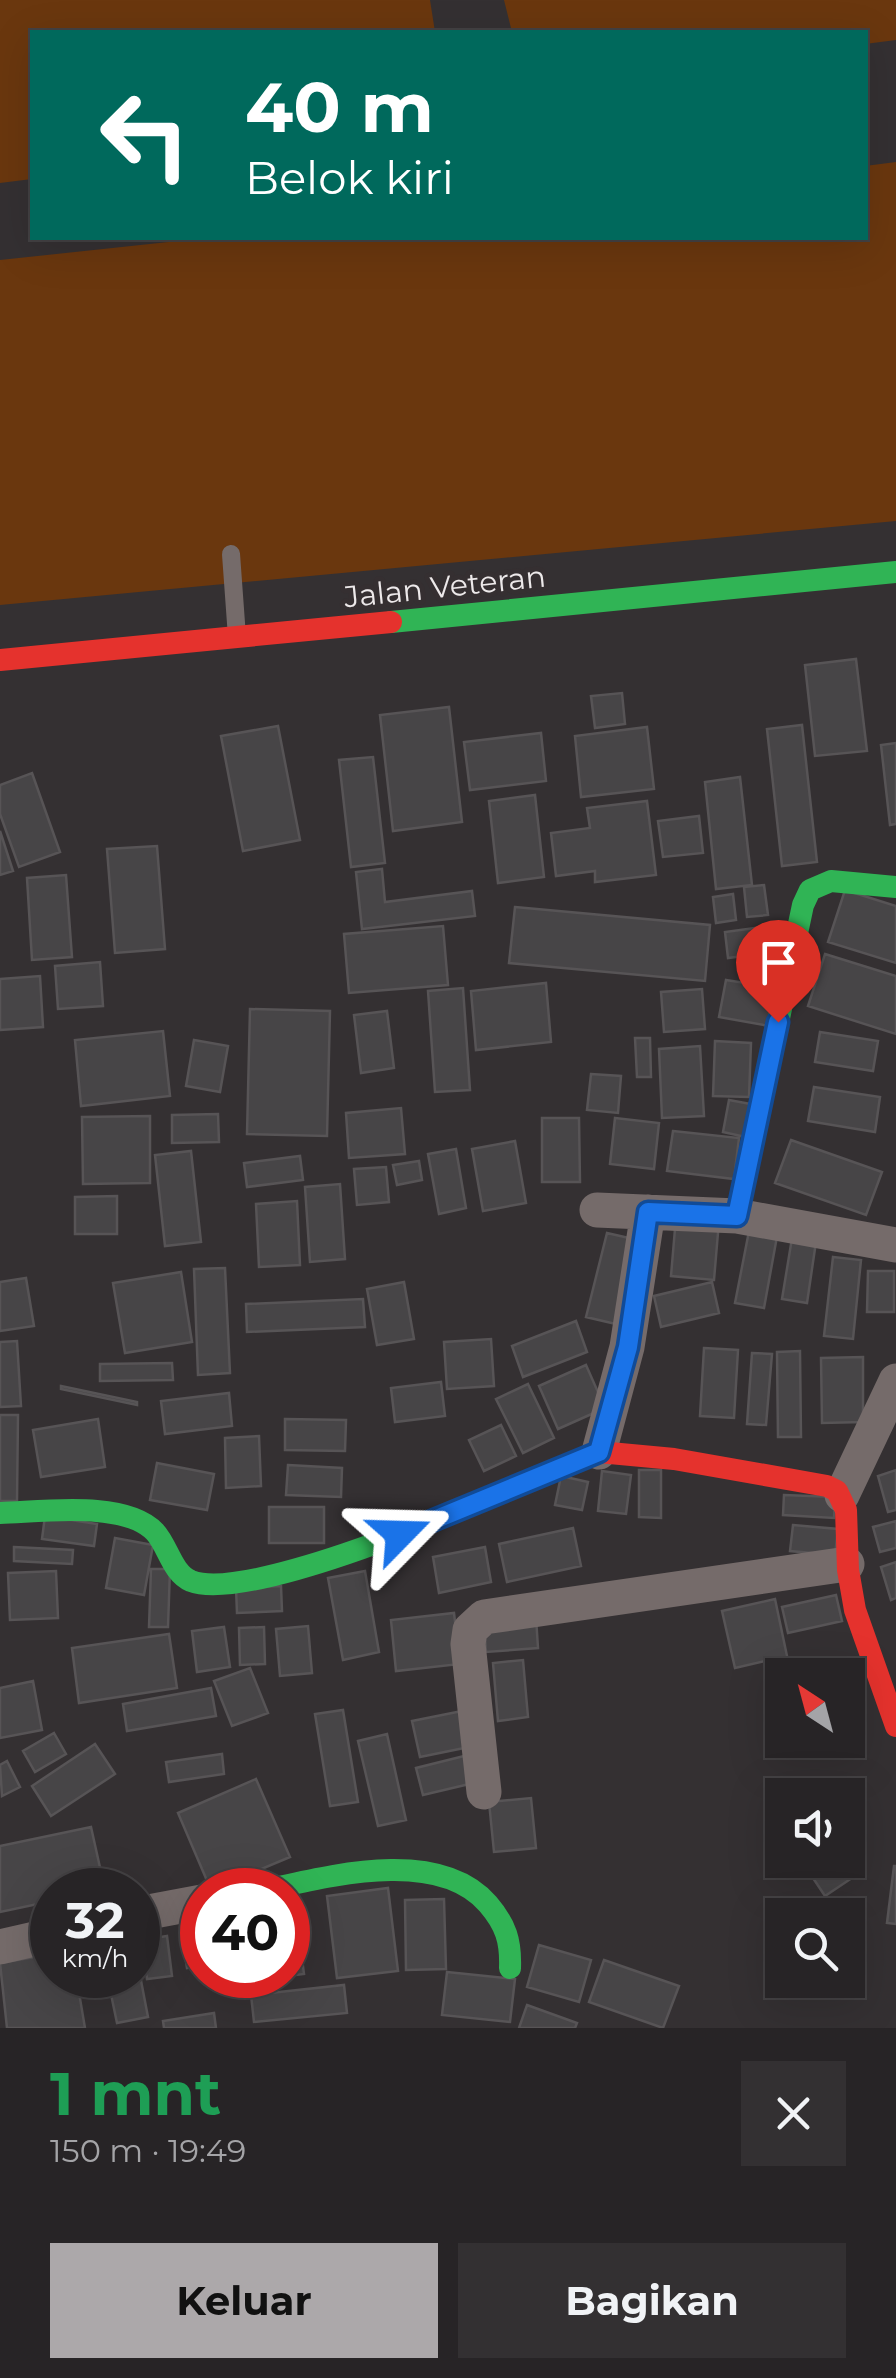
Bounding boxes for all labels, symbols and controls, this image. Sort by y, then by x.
text: 40 m [245,64,434,150]
icon: left [80,70,210,200]
text: Belok kiri [245,150,454,205]
street label: Jalan Veteran [341,558,548,616]
pin [736,920,821,1023]
icon: arrive [751,935,806,990]
position arrow [348,1482,452,1586]
north arrow [765,1658,865,1758]
map controls [765,1658,865,1998]
button: sound [765,1778,865,1878]
speed limit sign: 40 [180,1868,310,1998]
text: 32 [66,1890,124,1951]
button: search [765,1898,865,1998]
text: km/h [62,1943,128,1973]
text: 1 mnt [50,2057,221,2130]
button: close [741,2061,846,2166]
text: 150 m · 19:49 [50,2131,246,2170]
button: Keluar [50,2243,438,2358]
button: Bagikan [458,2243,846,2358]

